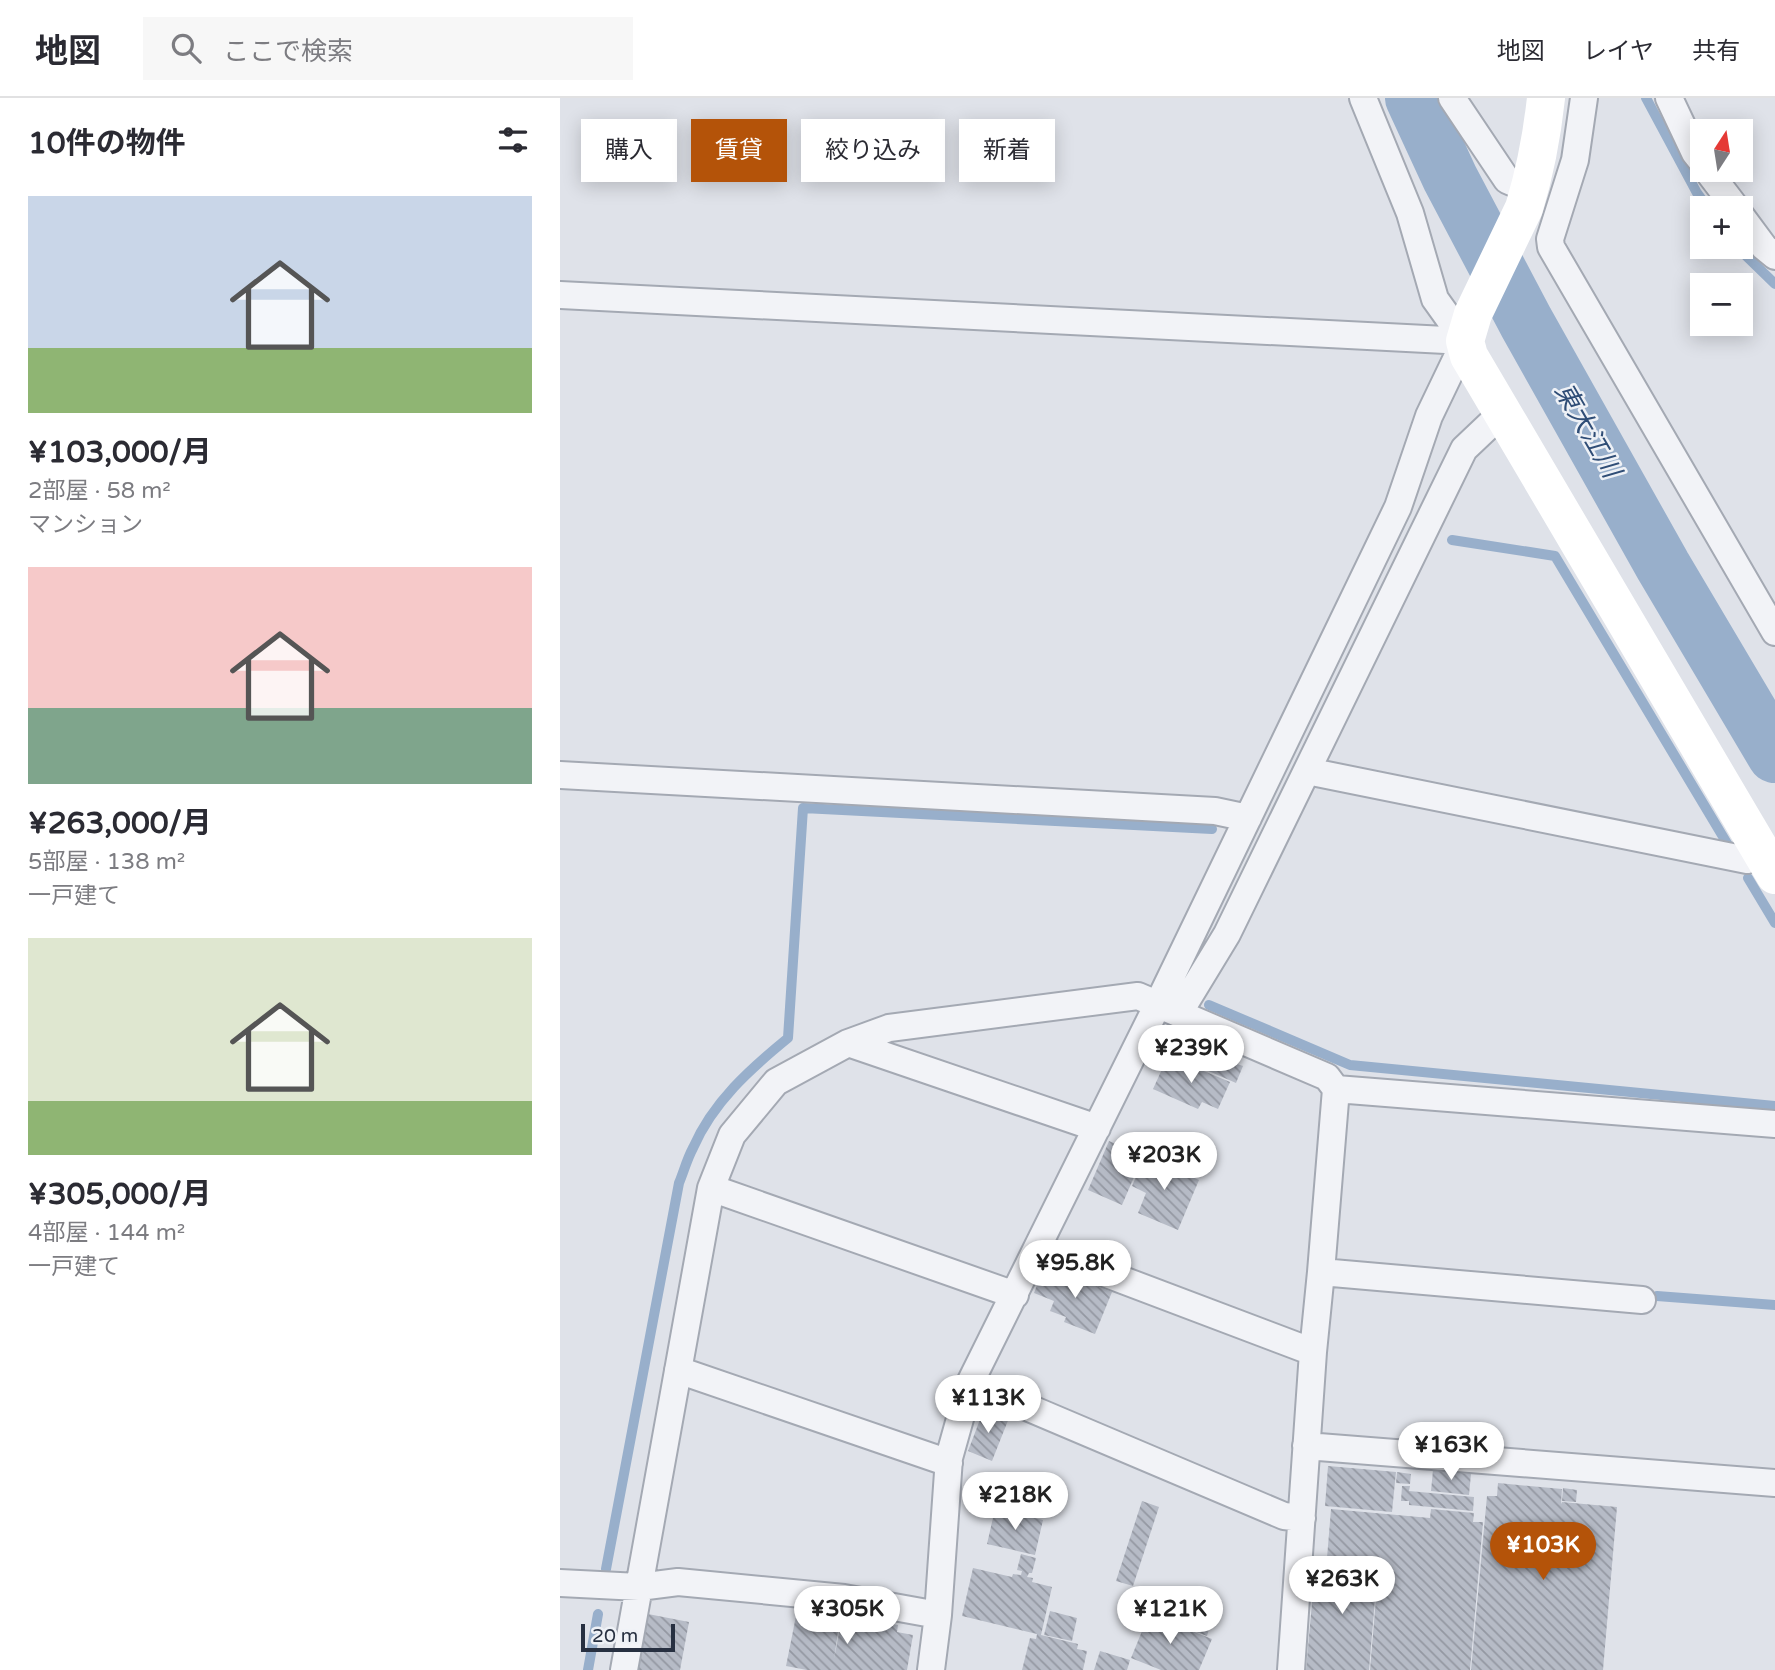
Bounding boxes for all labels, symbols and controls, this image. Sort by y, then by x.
search box [143,17,633,80]
icon: search [167,29,205,67]
text: 地図 [35,32,101,71]
text: ここで検索 [223,36,353,67]
text: 地図 [1497,37,1545,66]
text: レイヤ [1583,37,1654,66]
text: 共有 [1692,37,1740,66]
chip: 購入 [581,119,677,182]
chip: 賃貸 [691,119,787,182]
chip: 絞り込み [801,119,945,182]
chip: 新着 [959,119,1055,182]
north arrow [1690,119,1754,182]
map controls [1690,119,1753,336]
icon: filters [494,121,532,159]
text: 10件の物件 [28,125,186,162]
button: + [1690,196,1753,259]
icon: home [217,242,343,368]
button: − [1690,273,1753,336]
water label: 東大江川 [1548,377,1628,486]
text: ¥103,000/月 [28,434,212,471]
text: 2部屋 · 58 m² [28,477,171,505]
text: マンション [28,511,143,539]
icon: home [217,613,343,739]
text: ¥263,000/月 [28,805,212,842]
text: 5部屋 · 138 m² [28,848,185,876]
text: 一戸建て [28,882,120,910]
icon: home [217,984,343,1110]
pin: ¥239K [1142,1026,1240,1085]
text: ¥239K [1154,1034,1228,1062]
pin: ¥203K [1115,1132,1213,1192]
text: ¥203K [1127,1141,1201,1169]
text: ¥305,000/月 [28,1176,212,1213]
text: 4部屋 · 144 m² [28,1219,185,1247]
pin: ¥95.8K [1018,1240,1132,1300]
text: ¥95.8K [1035,1249,1115,1277]
text: 一戸建て [28,1253,120,1281]
pin: ¥113K [939,1376,1037,1435]
text: ¥113K [951,1384,1025,1412]
pin: ¥163K [1402,1422,1500,1482]
text: ¥163K [1414,1431,1488,1459]
pin: ¥218K [966,1472,1064,1532]
text: ¥218K [978,1481,1052,1509]
pin: ¥103K [1494,1522,1592,1582]
text: ¥103K [1506,1531,1580,1559]
pin: ¥263K [1293,1556,1391,1616]
text: ¥263K [1305,1565,1379,1593]
pin: ¥305K [798,1586,896,1646]
pin: ¥121K [1121,1586,1219,1646]
text: ¥305K [810,1595,884,1623]
text: ¥121K [1133,1595,1207,1623]
scale bar [581,1621,676,1653]
text: 20 m [592,1625,638,1647]

